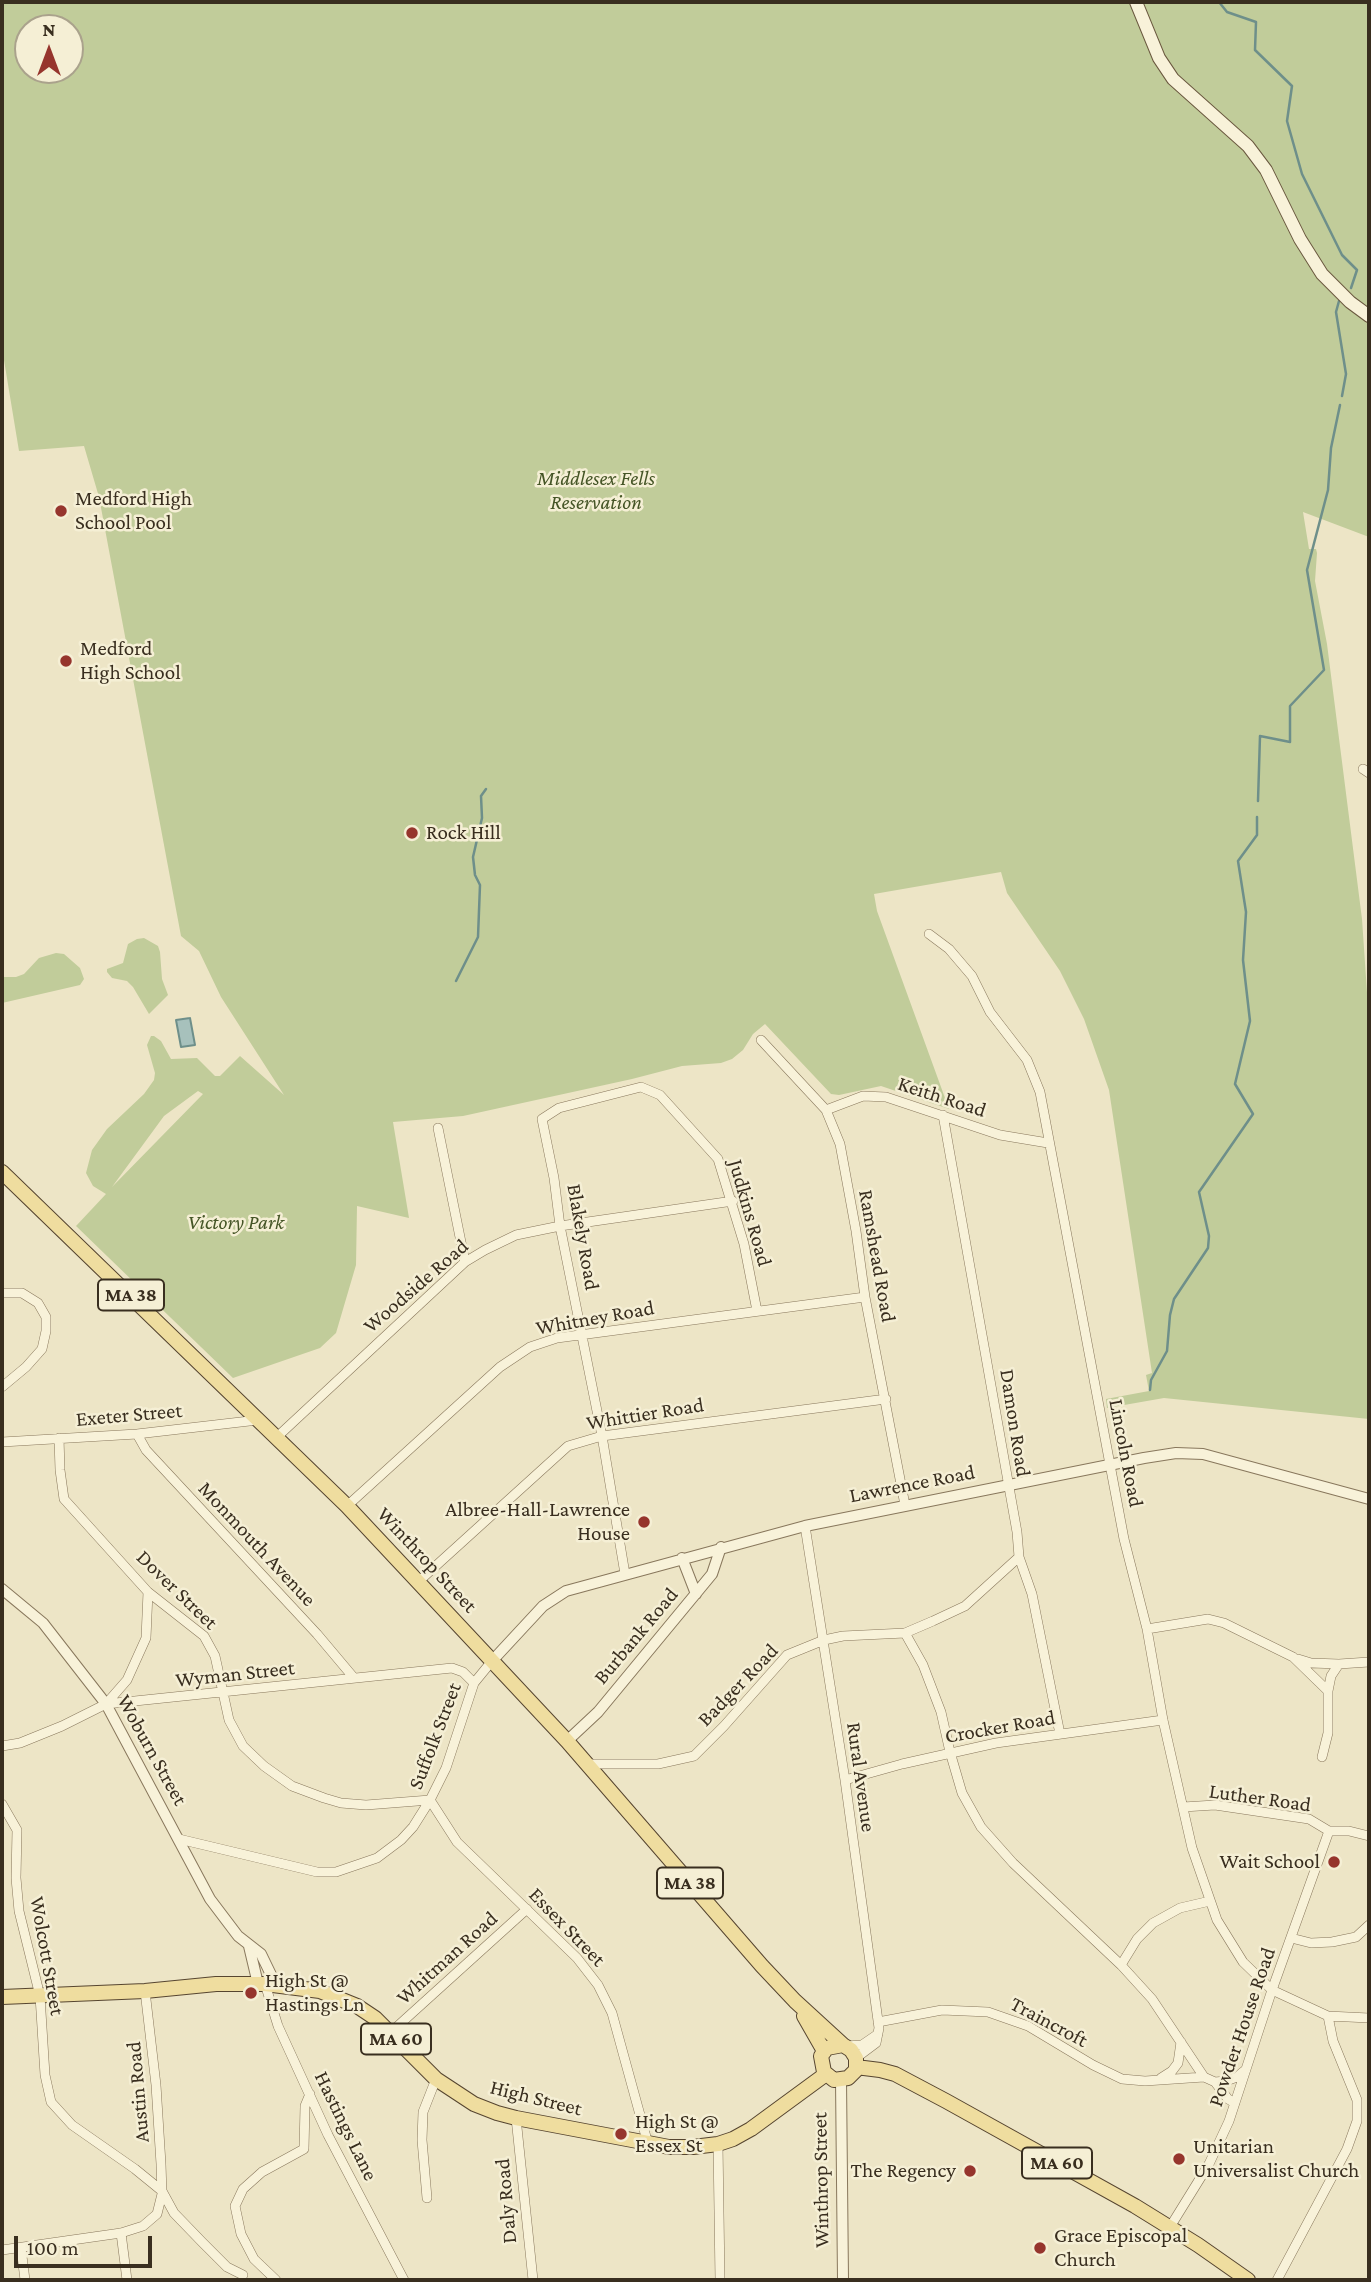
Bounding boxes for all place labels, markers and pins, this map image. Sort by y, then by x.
place label: Medford High School Pool [75,486,192,536]
marker: Medford High School Pool [53,503,69,519]
place label: Medford High School [80,636,181,686]
marker: Medford High School [58,653,74,669]
place label: Rock Hill [426,820,501,846]
marker: Rock Hill [404,825,420,841]
place label: Albree-Hall-Lawrence House [445,1497,630,1547]
marker: Albree-Hall-Lawrence House [636,1514,652,1530]
place label: Wait School [1219,1849,1320,1875]
marker: Wait School [1326,1854,1342,1870]
place label: High St @ Hastings Ln [265,1968,364,2018]
marker: High St @ Hastings Ln [243,1985,259,2001]
place label: High St @ Essex St [635,2109,719,2159]
marker: High St @ Essex St [613,2126,629,2142]
place label: Unitarian Universalist Church [1193,2134,1359,2184]
marker: Unitarian Universalist Church [1171,2151,1187,2167]
place label: The Regency [851,2158,956,2184]
marker: The Regency [962,2163,978,2179]
place label: Grace Episcopal Church [1054,2223,1187,2273]
marker: Grace Episcopal Church [1032,2240,1048,2256]

